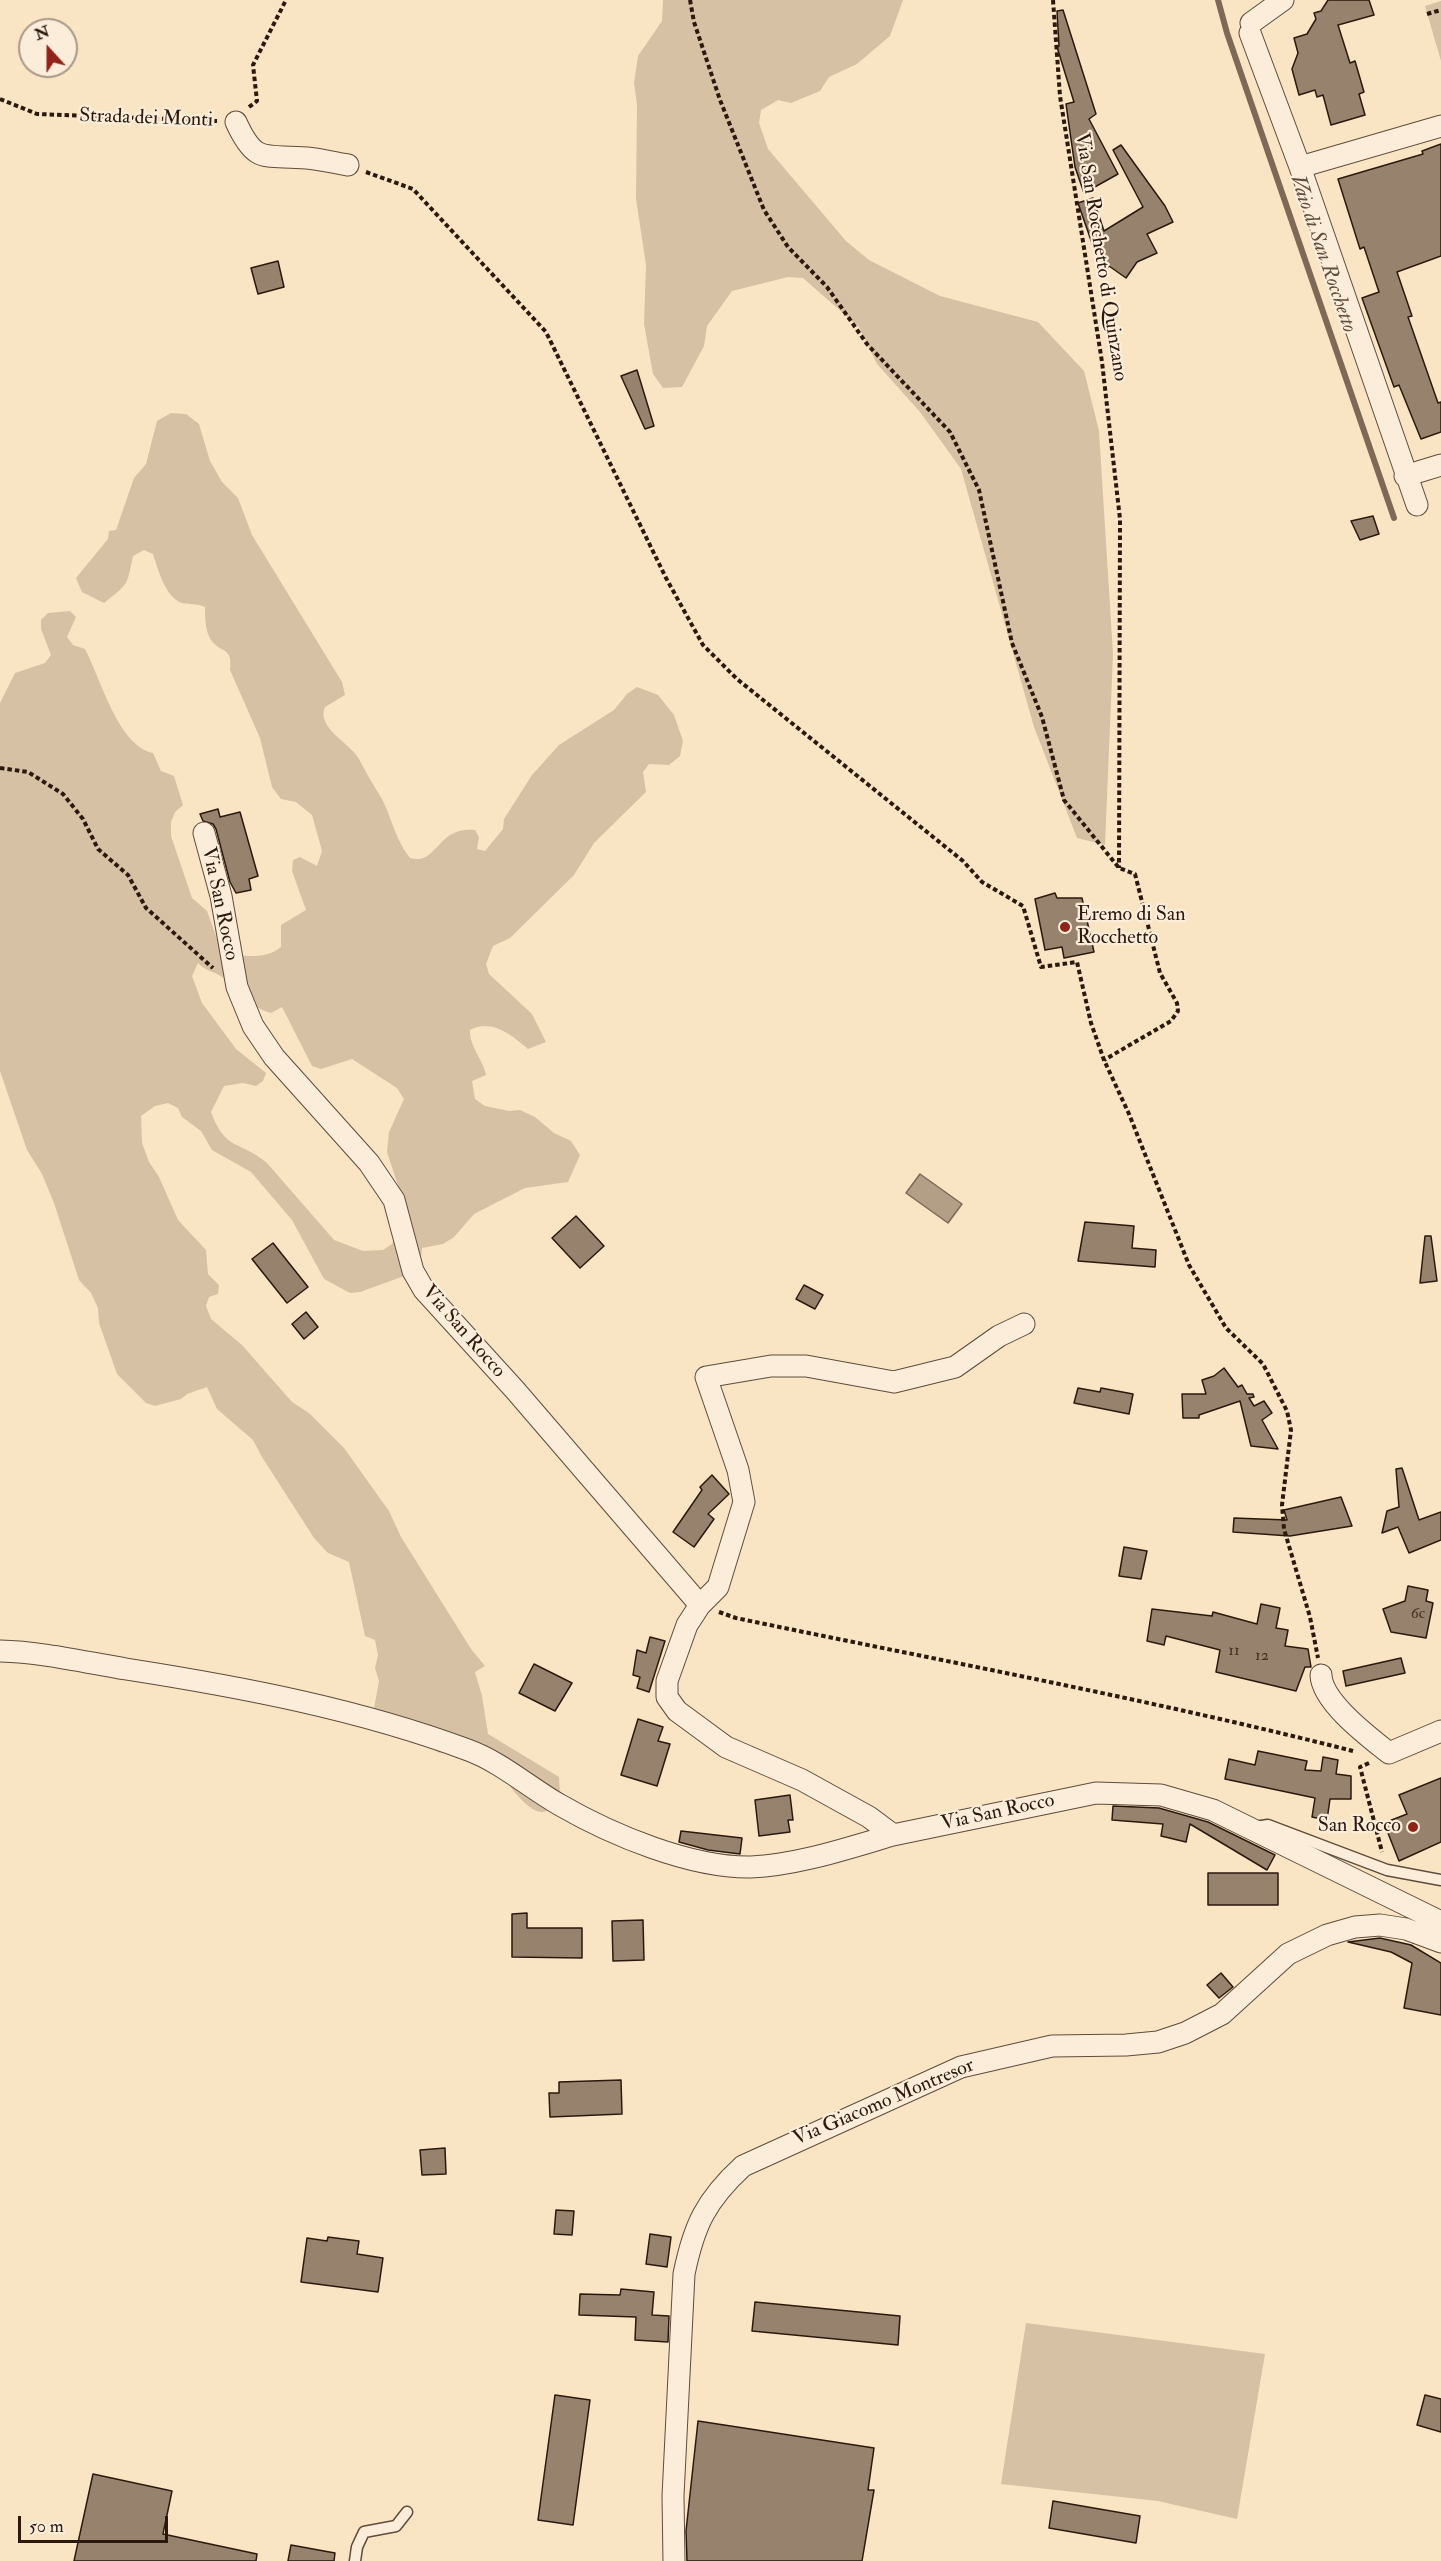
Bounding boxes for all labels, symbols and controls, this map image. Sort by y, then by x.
north arrow [18,18,78,78]
text: N [32,21,53,45]
street label: Strada dei Monti [79,105,213,133]
street label: Via San Rocchetto di Quinzano [1069,131,1131,383]
water label: Vaio di San Rocchetto [1283,172,1361,336]
street label: Via San Rocco [195,845,243,963]
place label: Eremo di San Rocchetto [1077,904,1185,951]
marker: Eremo di San Rocchetto [1058,920,1072,934]
street label: Via San Rocco [416,1281,510,1383]
house number: 6c [1411,1605,1425,1625]
house number: 11 [1228,1642,1240,1662]
house number: 12 [1255,1647,1269,1667]
street label: Via San Rocco [939,1789,1057,1837]
place label: San Rocco [1318,1815,1401,1839]
marker: San Rocco [1406,1820,1420,1834]
street label: Via Giacomo Montresor [790,2054,978,2152]
scale bar [21,2504,171,2542]
text: 50 m [29,2515,64,2538]

